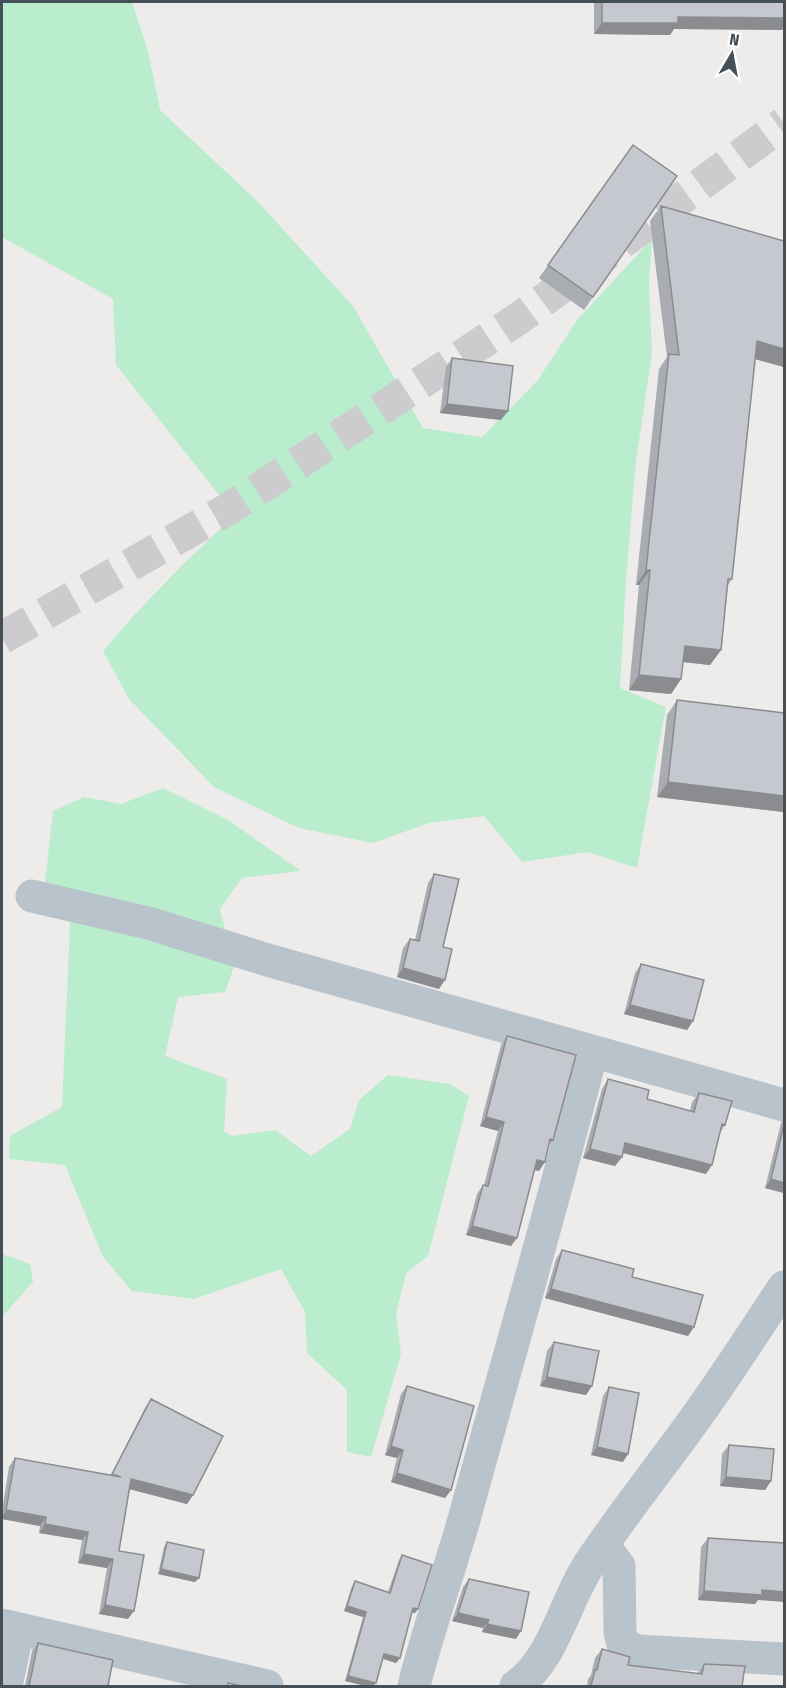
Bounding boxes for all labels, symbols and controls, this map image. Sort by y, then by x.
north arrow [702,24,762,84]
text: N [728,30,741,50]

